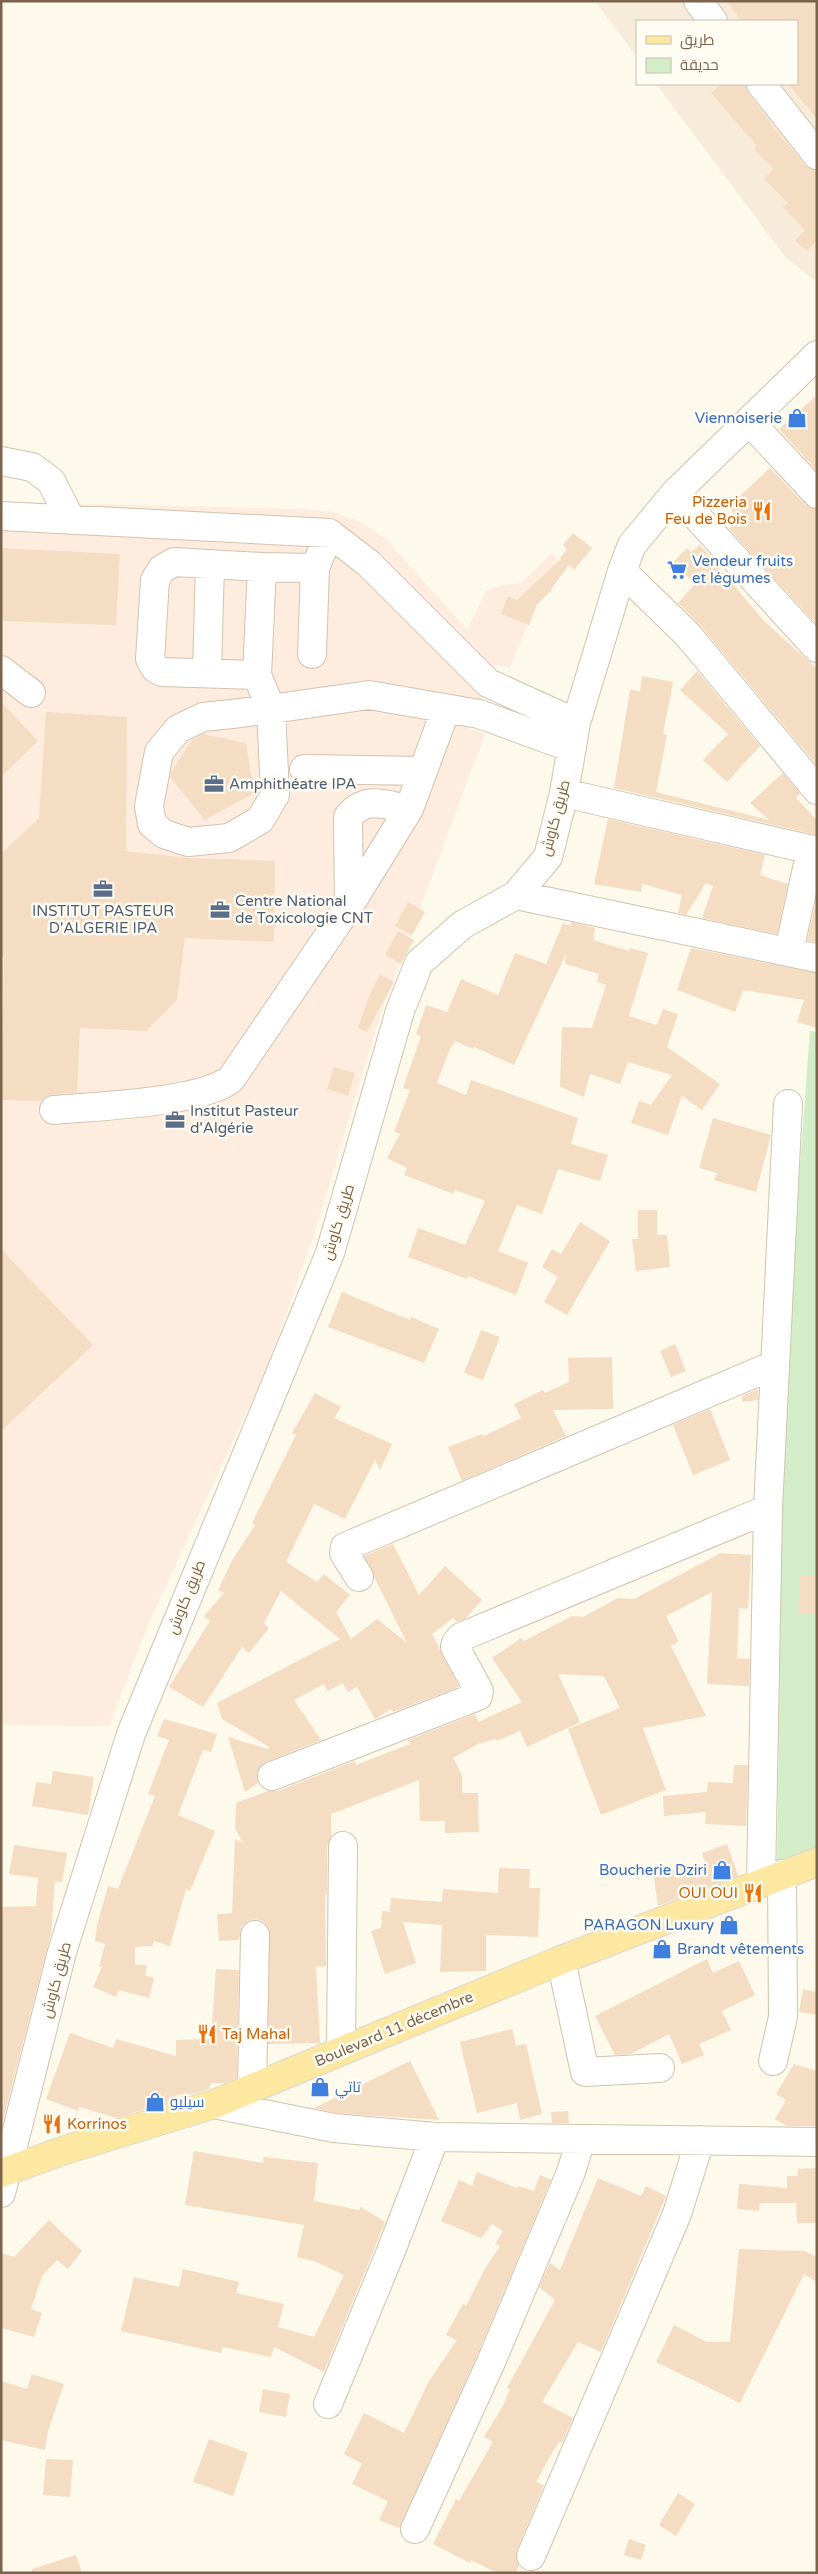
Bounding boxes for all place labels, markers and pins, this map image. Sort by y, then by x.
shop icon: Viennoiserie [786,407,808,429]
place label: Viennoiserie [695,409,782,427]
place label: Pizzeria Feu de Bois [665,493,747,528]
restaurant icon: Pizzeria Feu de Bois [751,500,773,522]
place label: Vendeur fruits et légumes [692,552,793,587]
supermarket icon: Vendeur fruits et légumes [666,559,688,581]
office icon: Amphithéatre IPA [203,773,225,795]
place label: Amphithéatre IPA [229,775,356,793]
office icon: INSTITUT PASTEUR D'ALGERIE IPA [92,878,114,900]
place label: Centre National de Toxicologie CNT [235,892,373,927]
office icon: Centre National de Toxicologie CNT [209,899,231,921]
place label: INSTITUT PASTEUR D'ALGERIE IPA [32,902,174,937]
place label: Institut Pasteur d'Algérie [190,1102,299,1137]
office icon: Institut Pasteur d'Algérie [164,1109,186,1131]
shop icon: Boucherie Dziri [711,1859,733,1881]
place label: Boucherie Dziri [599,1861,707,1879]
restaurant icon: OUI OUI [742,1882,764,1904]
place label: OUI OUI [678,1884,738,1902]
shop icon: PARAGON Luxury [718,1914,740,1936]
place label: PARAGON Luxury [584,1916,714,1934]
shop icon: Brandt vêtements [651,1938,673,1960]
place label: Brandt vêtements [677,1940,804,1958]
restaurant icon: Taj Mahal [196,2023,218,2045]
place label: Taj Mahal [222,2025,290,2043]
shop icon: تاتي [309,2076,331,2098]
place label: تاتي [335,2078,361,2099]
shop icon: سيليو [144,2091,166,2113]
place label: سيليو [170,2093,205,2111]
restaurant icon: Korrinos [41,2113,63,2135]
place label: Korrinos [67,2115,127,2133]

